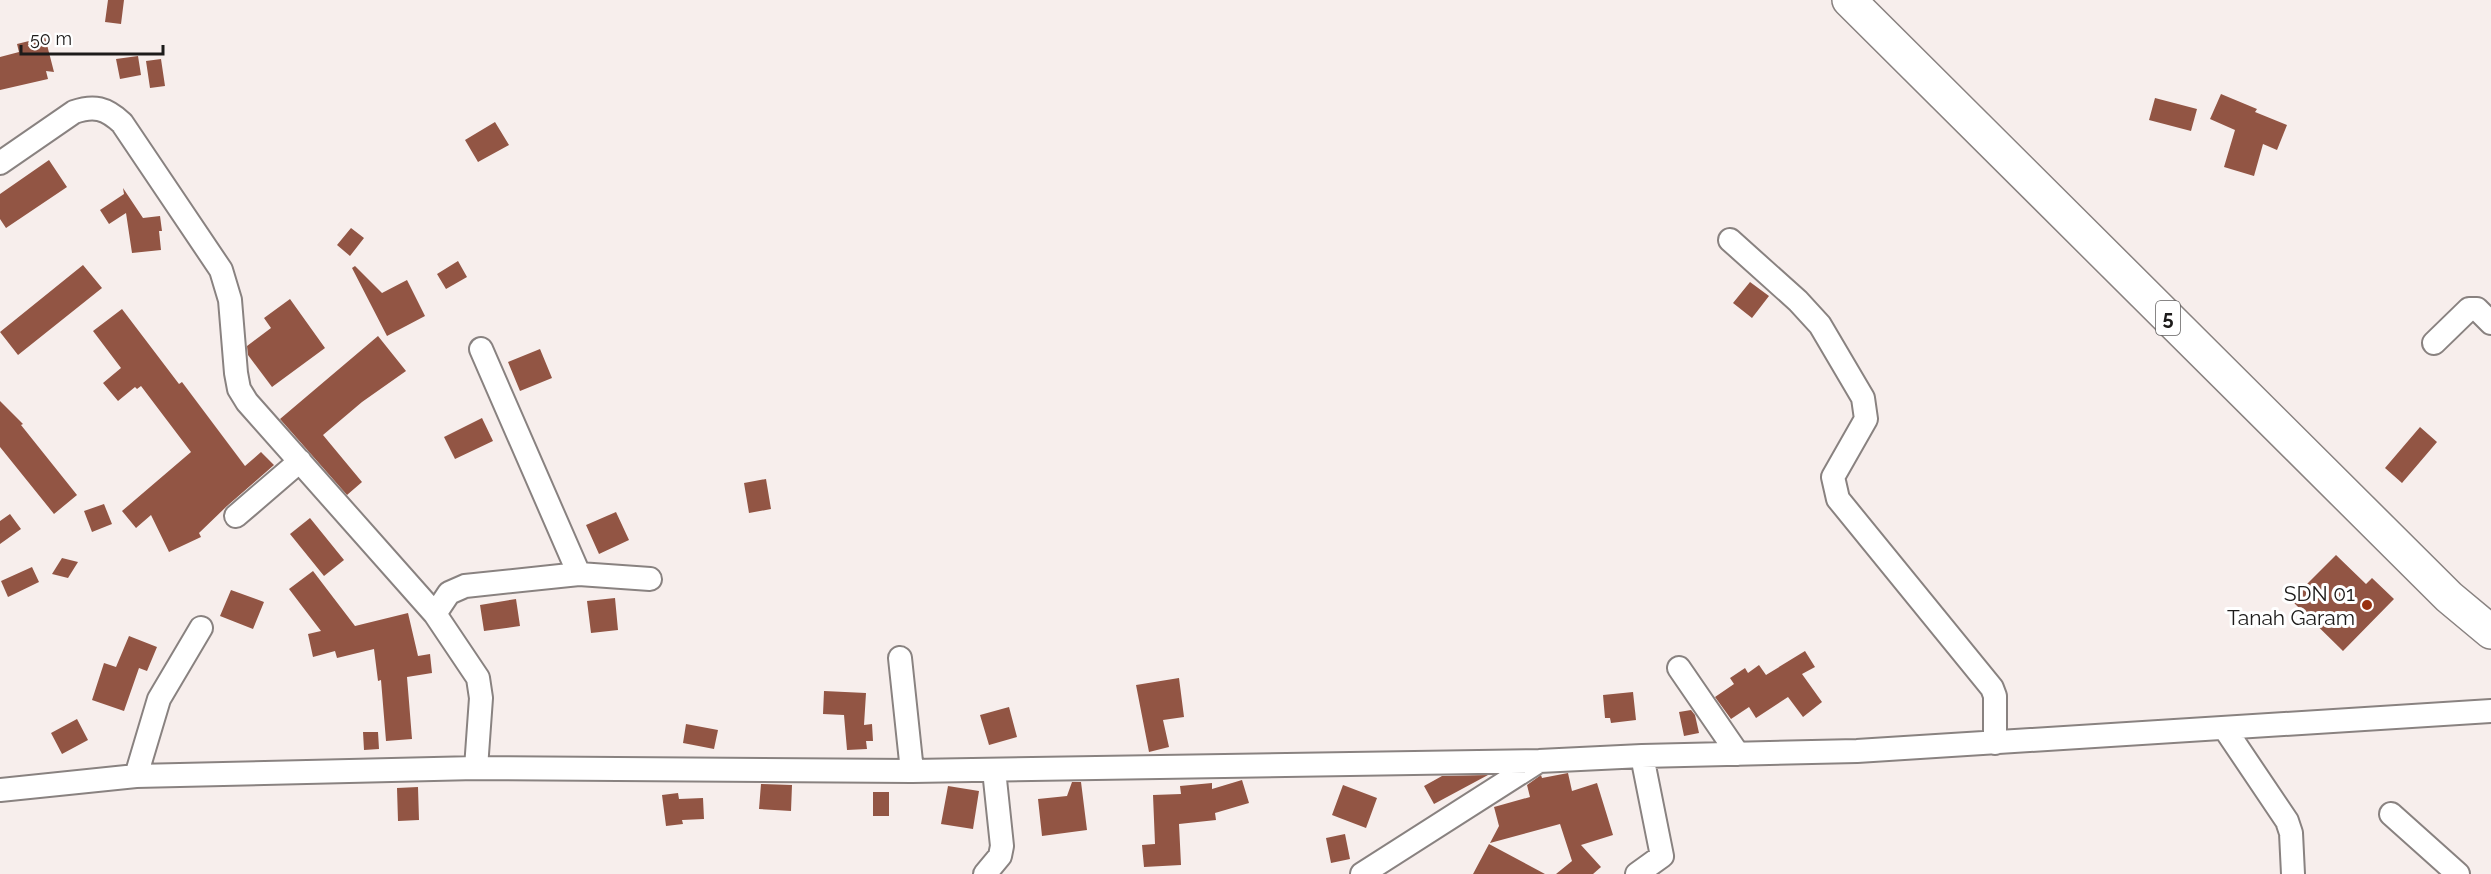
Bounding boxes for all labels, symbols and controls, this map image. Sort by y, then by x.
scale bar [21,18,164,56]
text: 50 m [30,28,72,49]
road number: 5 [2156,301,2180,335]
place label: SDN 01 Tanah Garam [2227,581,2355,630]
marker: SDN 01 Tanah Garam [2360,598,2374,612]

